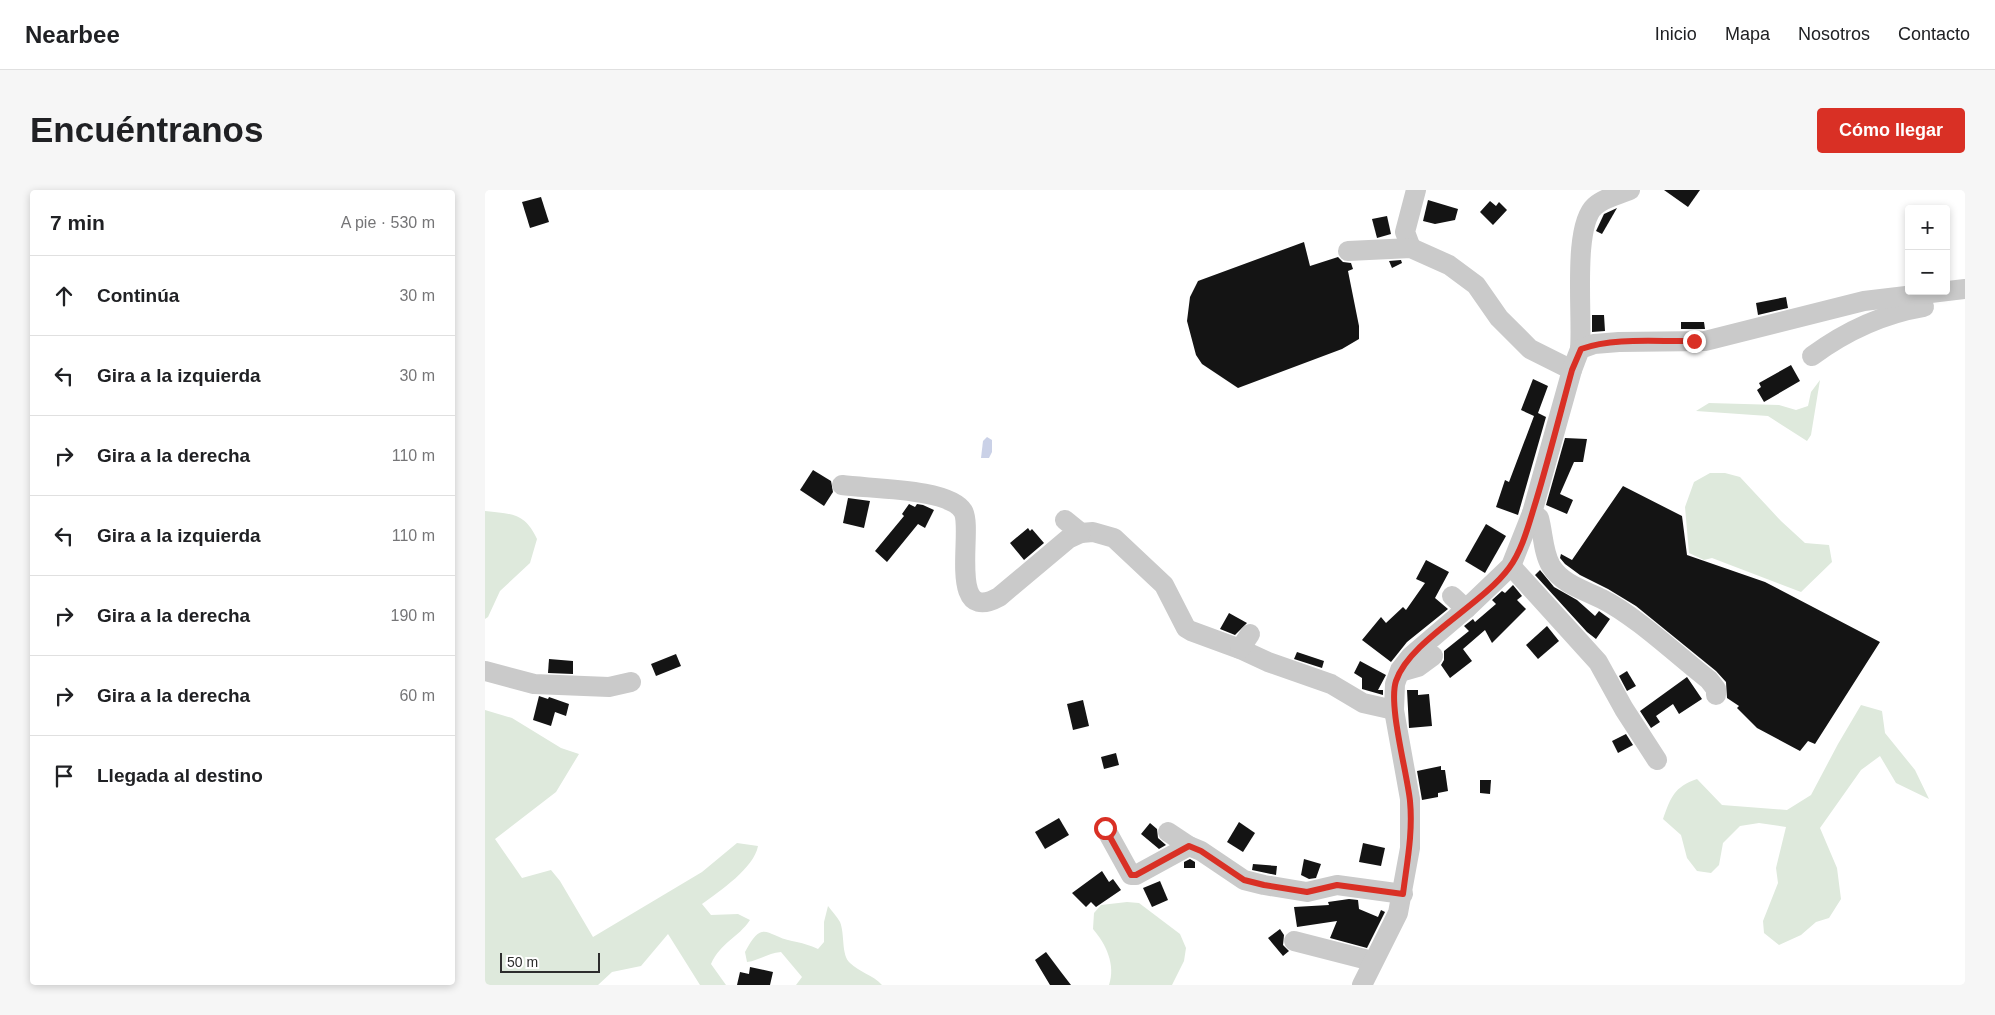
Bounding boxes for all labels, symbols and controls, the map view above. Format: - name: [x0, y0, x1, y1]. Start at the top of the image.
- text: Nearbee: [25, 21, 120, 48]
- text: Inicio: [1655, 24, 1697, 44]
- text: Mapa: [1725, 24, 1770, 44]
- text: Nosotros: [1798, 24, 1870, 44]
- text: Contacto: [1898, 24, 1970, 44]
- button: Cómo llegar: [1817, 108, 1965, 153]
- text: Encuéntranos: [30, 110, 263, 149]
- map controls: [1905, 205, 1950, 295]
- button: +: [1905, 205, 1950, 250]
- text: 7 min: [50, 211, 105, 234]
- text: A pie · 530 m: [341, 214, 435, 231]
- button: −: [1905, 250, 1950, 295]
- icon: ahead: [50, 282, 78, 310]
- text: Continúa: [97, 285, 179, 306]
- text: 30 m: [399, 287, 435, 304]
- route end: [1683, 330, 1706, 353]
- icon: left: [50, 362, 78, 390]
- text: Gira a la izquierda: [97, 365, 261, 386]
- text: 30 m: [399, 367, 435, 384]
- icon: right: [50, 442, 78, 470]
- text: Gira a la derecha: [97, 445, 250, 466]
- text: 110 m: [392, 447, 435, 464]
- icon: left: [50, 522, 78, 550]
- text: Gira a la izquierda: [97, 525, 261, 546]
- text: 110 m: [392, 527, 435, 544]
- icon: right: [50, 602, 78, 630]
- text: Gira a la derecha: [97, 605, 250, 626]
- text: 190 m: [391, 607, 435, 624]
- icon: right: [50, 682, 78, 710]
- text: Gira a la derecha: [97, 685, 250, 706]
- text: 60 m: [399, 687, 435, 704]
- icon: arrive: [50, 762, 78, 790]
- text: Llegada al destino: [97, 765, 263, 786]
- route start: [1094, 817, 1117, 840]
- scale bar: [500, 950, 600, 973]
- text: 50 m: [507, 954, 538, 970]

